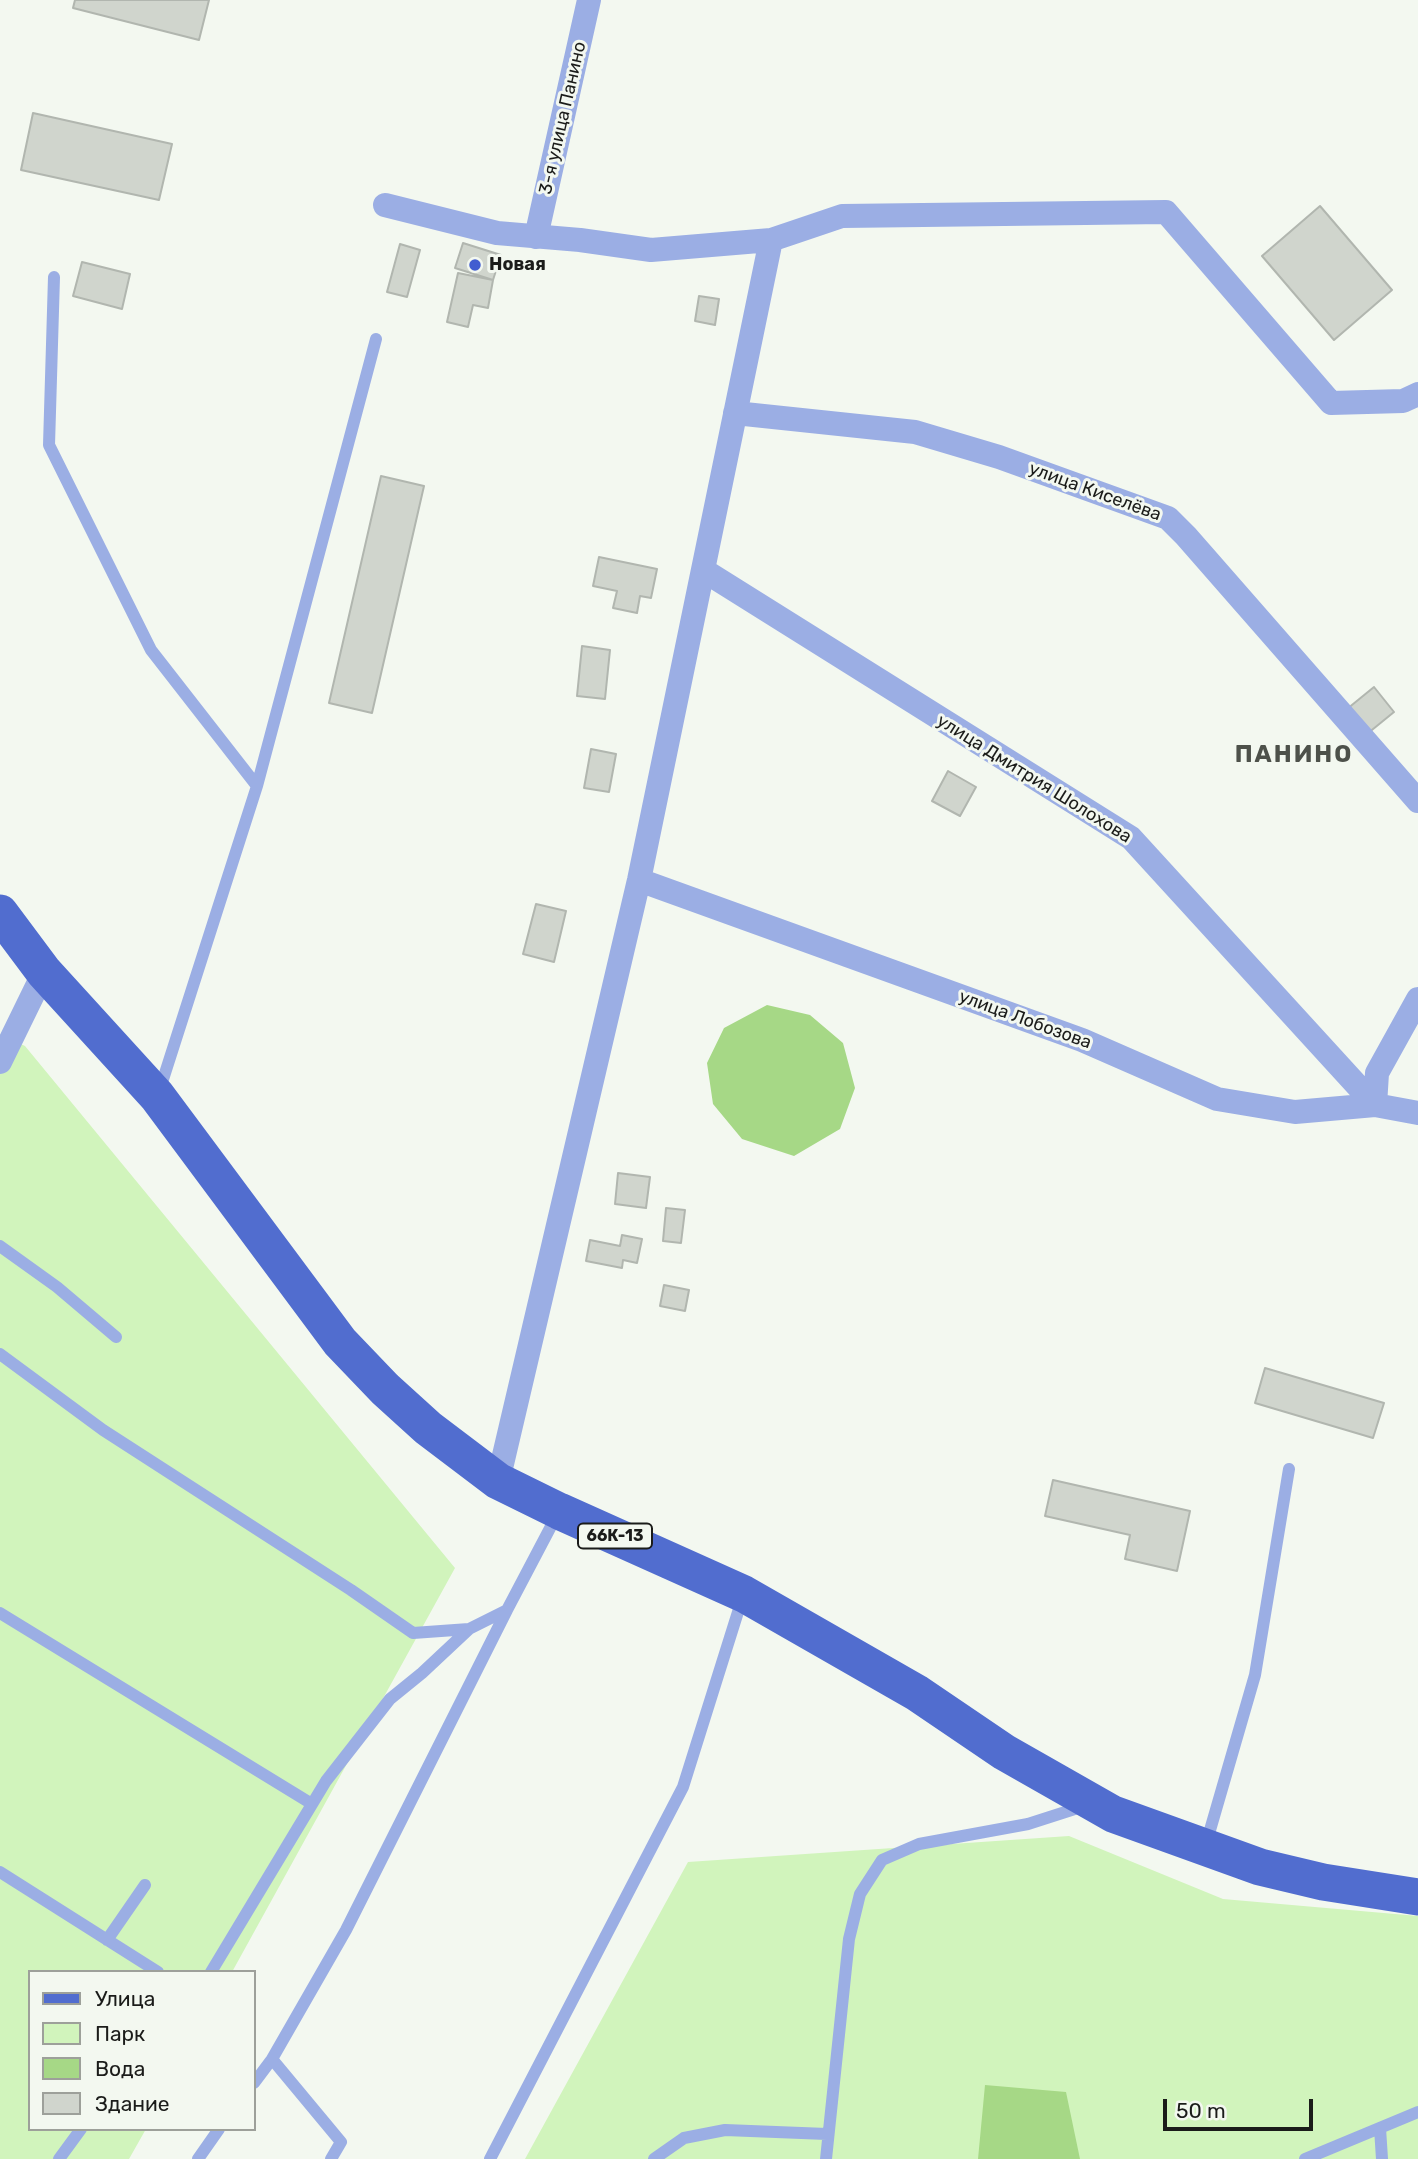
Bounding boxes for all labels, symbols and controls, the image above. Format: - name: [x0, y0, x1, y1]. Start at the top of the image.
- street label: 3-я улица Панино: [535, 40, 591, 196]
- place label: Новая: [489, 254, 546, 276]
- marker: Новая: [467, 257, 483, 273]
- street label: улица Киселёва: [1026, 458, 1164, 526]
- street label: улица Дмитрия Шолохова: [933, 710, 1135, 848]
- district label: ПАНИНО: [1235, 741, 1353, 769]
- street label: улица Лобозова: [956, 986, 1094, 1054]
- road number: 66К-13: [578, 1524, 652, 1548]
- legend: [28, 1970, 256, 2131]
- text: Улица: [95, 1986, 155, 2011]
- text: Парк: [95, 2021, 145, 2046]
- text: Вода: [95, 2056, 145, 2081]
- scale bar: [1166, 2086, 1316, 2130]
- text: Здание: [95, 2091, 170, 2116]
- text: 50 m: [1176, 2098, 1226, 2123]

